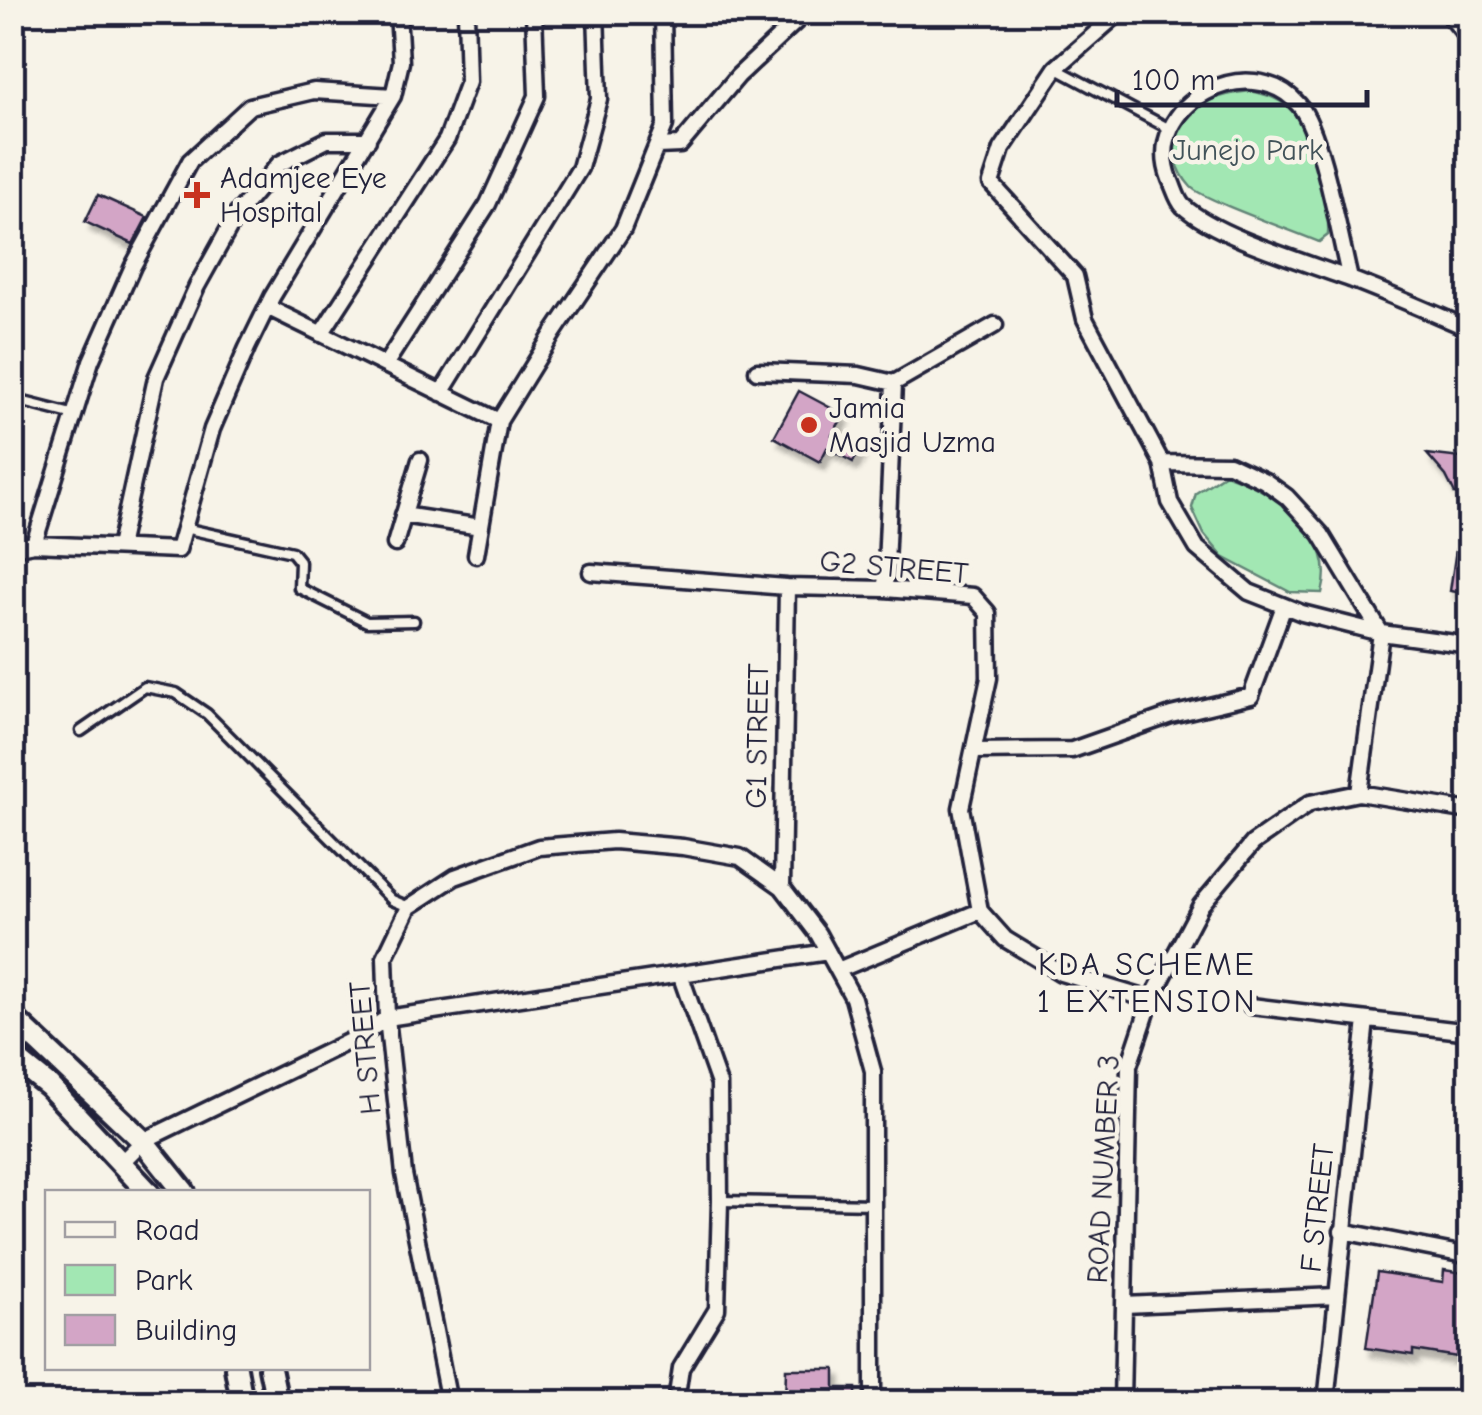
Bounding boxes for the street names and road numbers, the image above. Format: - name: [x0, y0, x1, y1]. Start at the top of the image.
- street label: G2 STREET: [818, 544, 970, 591]
- street label: G1 STREET: [739, 663, 776, 809]
- street label: H STREET: [342, 980, 389, 1116]
- street label: ROAD NUMBER 3: [1080, 1054, 1127, 1284]
- street label: F STREET: [1293, 1142, 1342, 1274]

